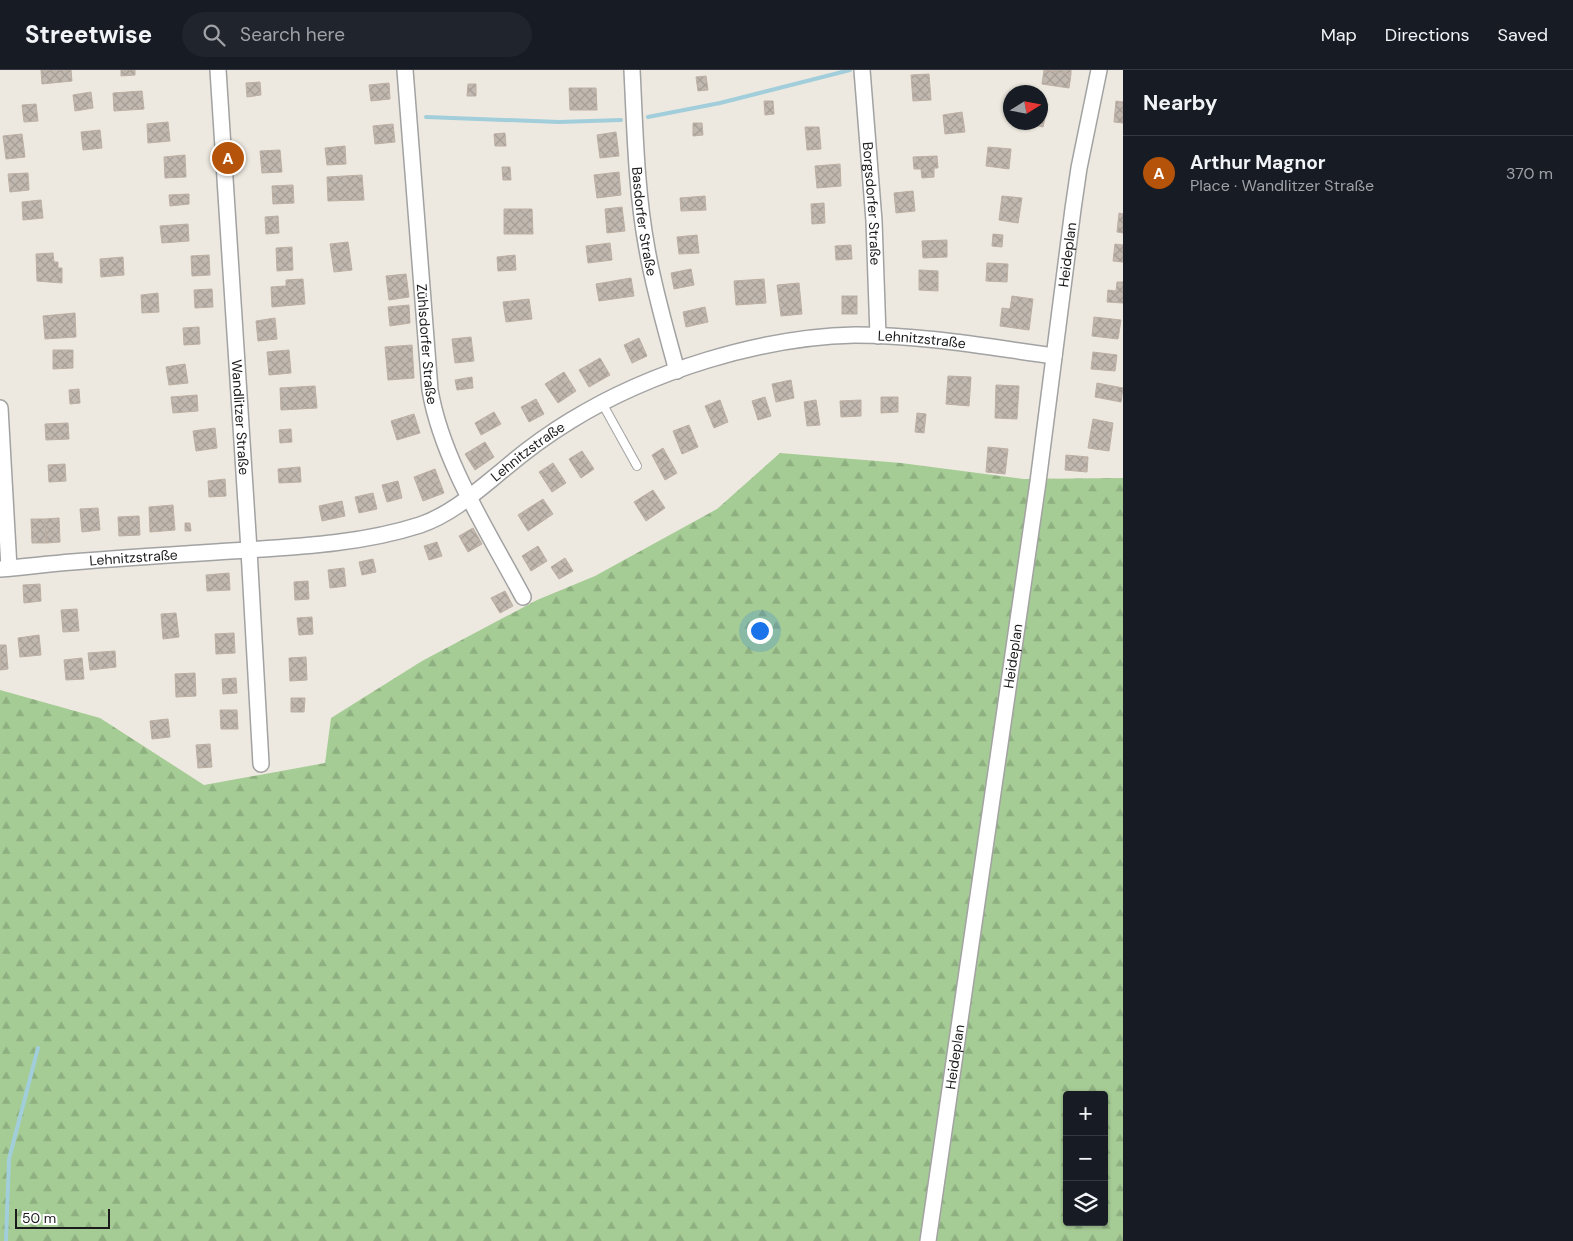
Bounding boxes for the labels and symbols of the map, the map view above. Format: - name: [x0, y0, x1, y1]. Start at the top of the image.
- north arrow: [1003, 85, 1048, 130]
- pin: A: [212, 139, 244, 177]
- street label: Borgsdorfer Straße: [859, 141, 885, 266]
- street label: Basdorfer Straße: [628, 166, 661, 278]
- street label: Heideplan: [1054, 221, 1080, 288]
- street label: Zühlsdorfer Straße: [413, 283, 442, 406]
- street label: Lehnitzstraße: [877, 326, 967, 352]
- street label: Wandlitzer Straße: [228, 359, 253, 476]
- street label: Lehnitzstraße: [487, 418, 568, 485]
- street label: Lehnitzstraße: [89, 545, 178, 570]
- your location: [747, 618, 773, 644]
- street label: Heideplan: [999, 623, 1026, 690]
- street label: Heideplan: [941, 1023, 968, 1090]
- scale bar: [15, 1206, 110, 1229]

